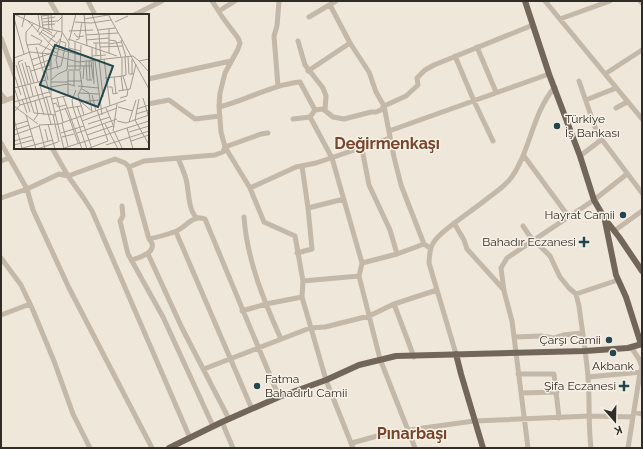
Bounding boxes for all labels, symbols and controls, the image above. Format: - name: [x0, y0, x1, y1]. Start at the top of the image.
- inset map: [14, 14, 149, 149]
- place label: Türkiye İş Bankası: [565, 112, 620, 140]
- marker: Türkiye İş Bankası: [552, 121, 562, 131]
- district label: Değirmenkaşı: [334, 134, 440, 153]
- place label: Hayrat Camii: [545, 208, 615, 222]
- marker: Hayrat Camii: [618, 210, 628, 220]
- place label: Bahadır Eczanesi: [482, 235, 576, 249]
- marker: Bahadır Eczanesi: [579, 237, 589, 247]
- place label: Çarşı Camii: [540, 333, 601, 347]
- marker: Çarşı Camii: [604, 335, 614, 345]
- marker: Akbank: [608, 348, 618, 358]
- place label: Akbank: [592, 359, 635, 373]
- place label: Fatma Bahadırlı Camii: [265, 372, 347, 400]
- place label: Şifa Eczanesi: [544, 379, 616, 393]
- marker: Fatma Bahadırlı Camii: [252, 381, 262, 391]
- marker: Şifa Eczanesi: [619, 381, 629, 391]
- north arrow: [595, 401, 635, 441]
- text: K: [612, 423, 624, 438]
- district label: Pınarbaşı: [377, 424, 447, 443]

